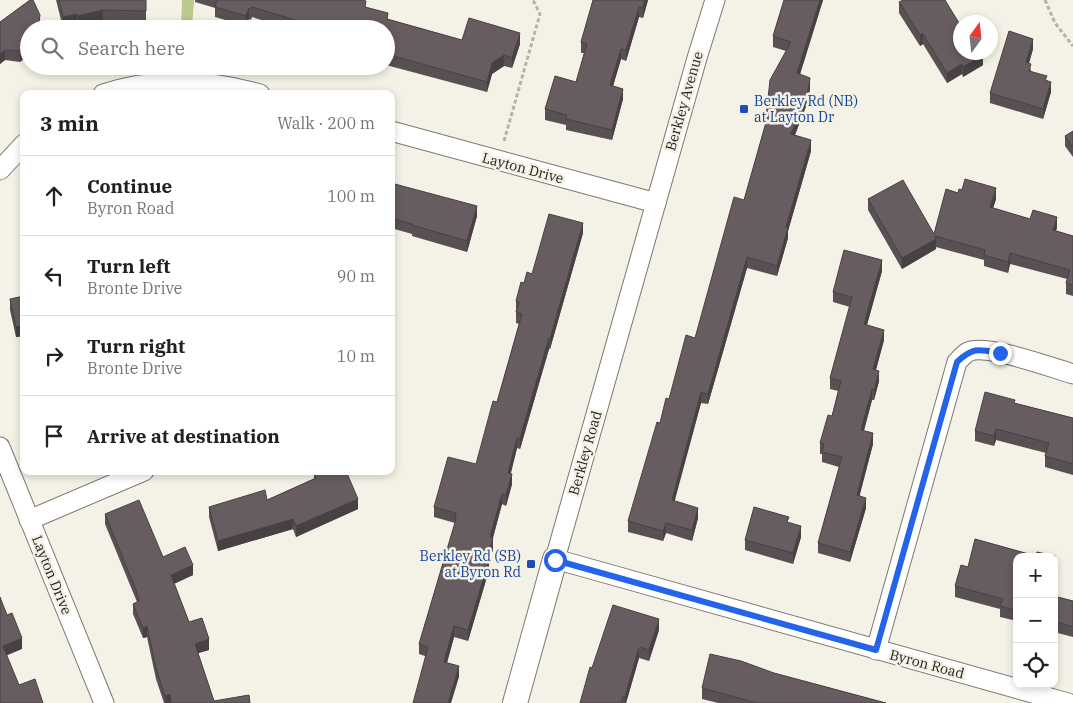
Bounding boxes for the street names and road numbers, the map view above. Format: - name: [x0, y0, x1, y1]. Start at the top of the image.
- street label: Berkley Avenue: [661, 49, 707, 153]
- street label: Layton Drive: [480, 148, 566, 188]
- street label: Berkley Road: [564, 408, 606, 497]
- street label: Layton Drive: [28, 533, 76, 617]
- street label: Byron Road: [888, 645, 967, 683]

